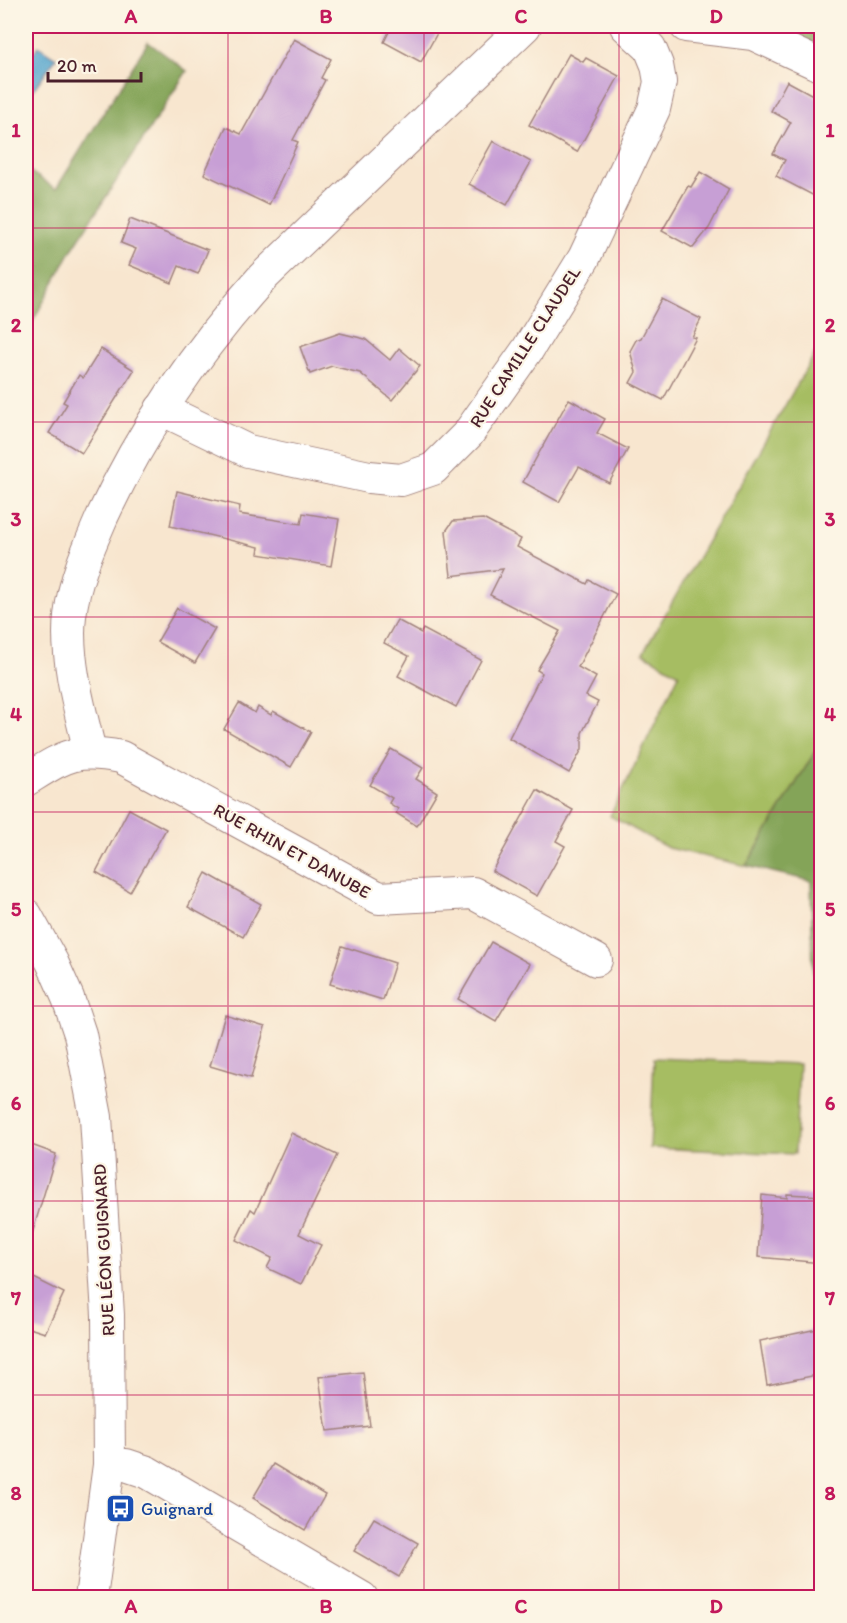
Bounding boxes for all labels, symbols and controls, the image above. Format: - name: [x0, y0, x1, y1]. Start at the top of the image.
- text: A: [124, 4, 138, 28]
- text: B: [320, 4, 333, 28]
- text: C: [515, 4, 528, 28]
- text: D: [709, 4, 723, 28]
- scale bar: [48, 45, 141, 83]
- text: 20 m: [57, 55, 97, 77]
- text: 1: [11, 118, 21, 142]
- text: 1: [825, 118, 835, 142]
- street label: RUE CAMILLE CLAUDEL: [465, 262, 585, 432]
- text: 2: [11, 313, 22, 337]
- text: 2: [825, 313, 836, 337]
- text: 3: [11, 507, 22, 531]
- text: 3: [825, 507, 836, 531]
- text: 4: [10, 702, 22, 726]
- text: 4: [824, 702, 836, 726]
- street label: RUE RHIN ET DANUBE: [210, 799, 375, 903]
- text: 5: [11, 897, 22, 921]
- text: 5: [825, 897, 836, 921]
- text: 6: [11, 1091, 22, 1115]
- text: 6: [825, 1091, 836, 1115]
- street label: RUE LÉON GUIGNARD: [88, 1163, 120, 1337]
- text: 7: [10, 1286, 21, 1310]
- text: 7: [824, 1286, 835, 1310]
- text: 8: [11, 1481, 22, 1505]
- text: 8: [825, 1481, 836, 1505]
- bus stop icon: Guignard: [104, 1493, 136, 1525]
- place label: Guignard: [141, 1498, 213, 1520]
- text: A: [124, 1594, 138, 1618]
- text: B: [320, 1594, 333, 1618]
- text: C: [515, 1594, 528, 1618]
- text: D: [709, 1594, 723, 1618]

